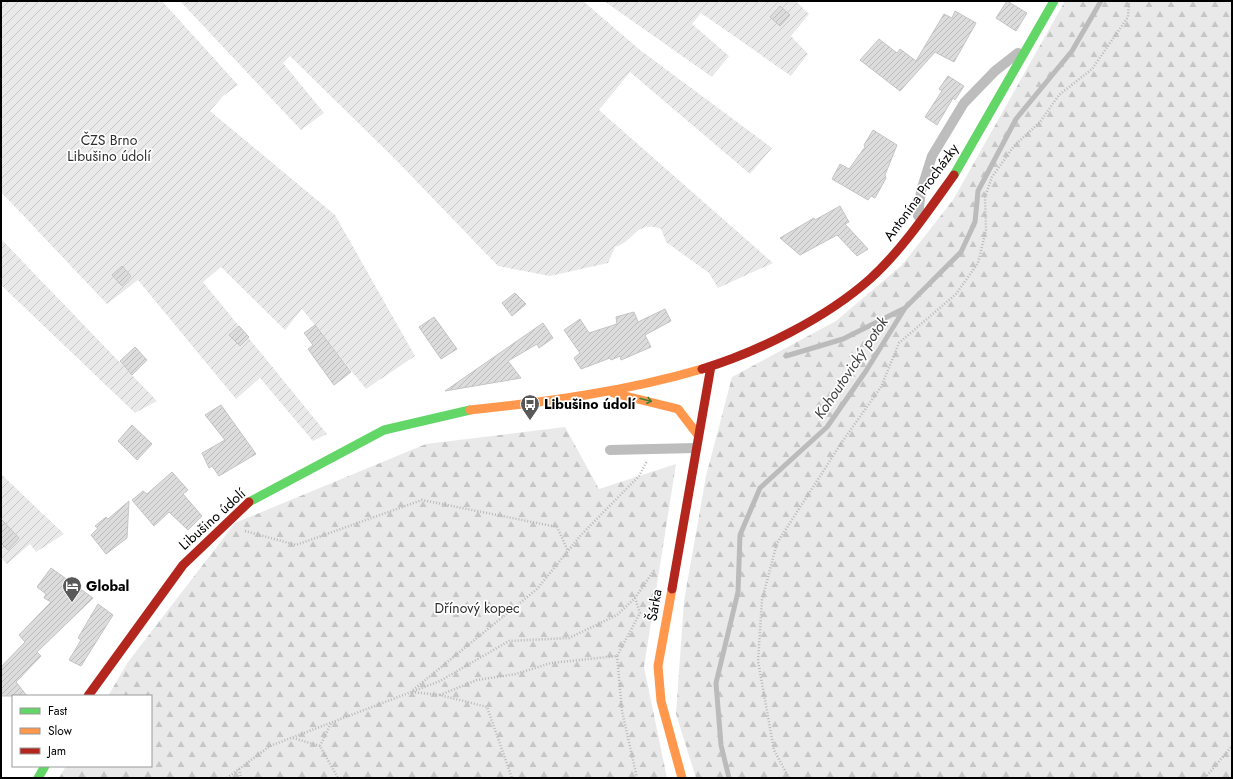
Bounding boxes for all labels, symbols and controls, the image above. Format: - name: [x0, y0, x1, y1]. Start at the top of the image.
- park label: ČZS Brno Libušino údolí: [67, 130, 152, 166]
- street label: Antonína Procházky: [879, 138, 964, 245]
- water label: Kohoutovický potok: [809, 312, 894, 423]
- bus stop icon: Libušino údolí: [519, 393, 541, 421]
- place label: Libušino údolí: [544, 394, 636, 414]
- one-way arrow: [639, 397, 652, 404]
- street label: Libušino údolí: [174, 483, 251, 554]
- hotel icon: Global: [61, 575, 83, 603]
- place label: Global: [86, 576, 129, 596]
- street label: Šárka: [641, 587, 667, 623]
- park label: Dřínový kopec: [434, 598, 520, 618]
- legend: [12, 695, 152, 767]
- text: Fast: [48, 702, 67, 720]
- text: Slow: [48, 722, 73, 740]
- text: Jam: [46, 742, 66, 760]

